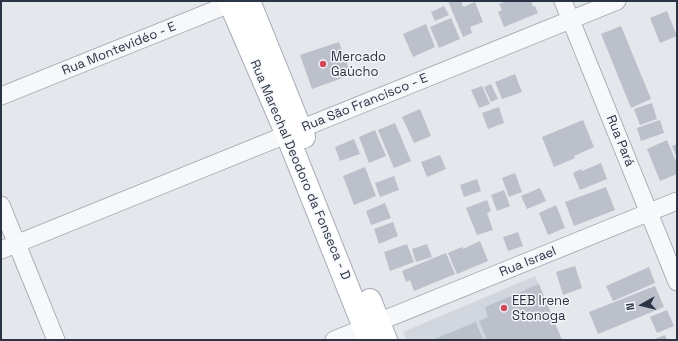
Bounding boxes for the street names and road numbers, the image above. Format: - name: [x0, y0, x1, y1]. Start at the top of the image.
- street label: Rua Montevidéo - E: [60, 19, 178, 79]
- street label: Rua Marechal Deodoro da Fonseca - D: [246, 58, 354, 282]
- street label: Rua São Francisco - E: [300, 71, 430, 135]
- street label: Rua Pará: [603, 113, 637, 169]
- street label: Rua Israel: [497, 244, 559, 280]

